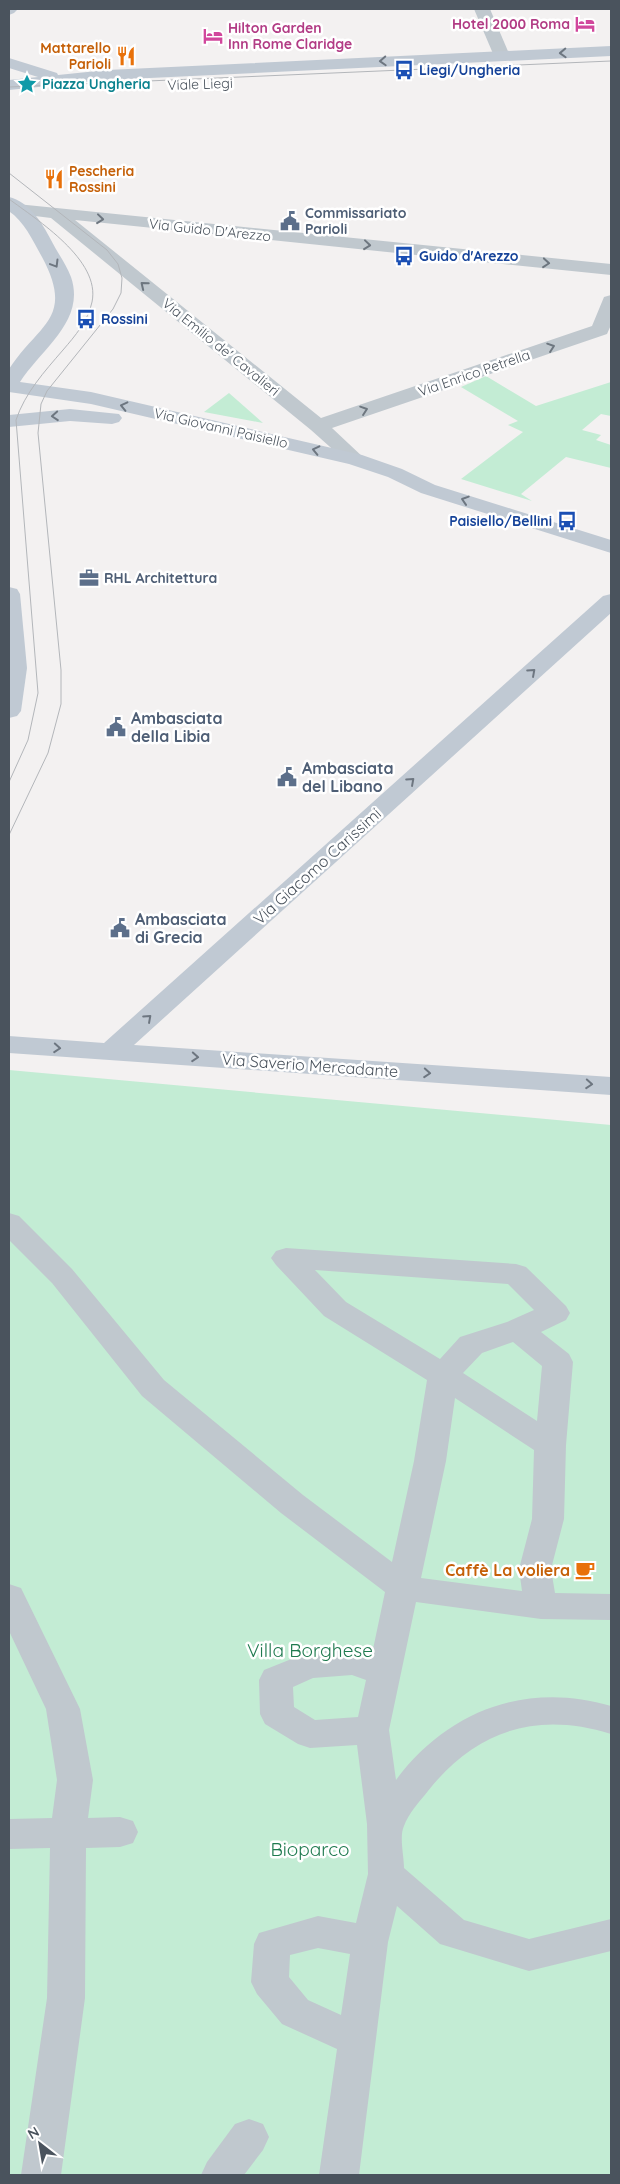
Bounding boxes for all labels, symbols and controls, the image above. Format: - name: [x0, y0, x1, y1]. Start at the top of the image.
- hotel icon: Hotel 2000 Roma: [574, 13, 596, 35]
- place label: Hotel 2000 Roma: [452, 15, 570, 33]
- place label: Hilton Garden Inn Rome Claridge: [228, 19, 352, 53]
- hotel icon: Hilton Garden Inn Rome Claridge: [202, 25, 224, 47]
- place label: Mattarello Parioli: [40, 39, 111, 73]
- restaurant icon: Mattarello Parioli: [115, 45, 137, 67]
- one-way arrow: [558, 48, 566, 59]
- one-way arrow: [379, 56, 387, 67]
- bus stop icon: Liegi/Ungheria: [393, 59, 415, 81]
- place label: Liegi/Ungheria: [419, 61, 520, 79]
- place icon: Piazza Ungheria: [16, 73, 38, 95]
- street label: Viale Liegi: [167, 74, 233, 94]
- place label: Piazza Ungheria: [42, 75, 151, 93]
- place label: Pescheria Rossini: [69, 162, 134, 196]
- restaurant icon: Pescheria Rossini: [43, 168, 65, 190]
- place label: Commissariato Parioli: [305, 204, 407, 238]
- public building icon: Commissariato Parioli: [279, 210, 301, 232]
- one-way arrow: [97, 213, 105, 224]
- street label: Via Guido D'Arezzo: [148, 215, 272, 245]
- one-way arrow: [363, 239, 371, 250]
- bus stop icon: Guido d'Arezzo: [393, 245, 415, 267]
- place label: Guido d'Arezzo: [419, 247, 519, 265]
- one-way arrow: [542, 257, 550, 268]
- one-way arrow: [49, 258, 59, 267]
- one-way arrow: [141, 281, 150, 290]
- street label: Via Emilio de' Cavalieri: [159, 294, 283, 400]
- bus stop icon: Rossini: [75, 308, 97, 330]
- place label: Rossini: [101, 310, 148, 328]
- one-way arrow: [546, 342, 555, 352]
- street label: Via Enrico Petrella: [416, 345, 532, 401]
- one-way arrow: [119, 401, 128, 412]
- street label: Via Giovanni Paisiello: [152, 404, 290, 452]
- one-way arrow: [359, 406, 368, 416]
- one-way arrow: [51, 410, 59, 421]
- one-way arrow: [312, 445, 321, 456]
- one-way arrow: [461, 496, 469, 506]
- bus stop icon: Paisiello/Bellini: [556, 510, 578, 532]
- place label: Paisiello/Bellini: [449, 512, 552, 530]
- office icon: RHL Architettura: [78, 567, 100, 589]
- place label: RHL Architettura: [104, 569, 217, 587]
- one-way arrow: [527, 669, 536, 678]
- place label: Ambasciata della Libia: [131, 708, 223, 746]
- public building icon: Ambasciata della Libia: [105, 716, 127, 738]
- place label: Ambasciata del Libano: [302, 758, 394, 796]
- public building icon: Ambasciata del Libano: [276, 766, 298, 788]
- one-way arrow: [406, 778, 415, 787]
- street label: Via Giacomo Carissimi: [249, 803, 385, 929]
- place label: Ambasciata di Grecia: [135, 909, 227, 947]
- public building icon: Ambasciata di Grecia: [109, 917, 131, 939]
- one-way arrow: [142, 1015, 151, 1024]
- one-way arrow: [54, 1042, 62, 1053]
- street label: Via Saverio Mercadante: [221, 1049, 399, 1081]
- one-way arrow: [191, 1051, 199, 1062]
- one-way arrow: [423, 1067, 431, 1078]
- one-way arrow: [585, 1078, 593, 1089]
- cafe icon: Caffè La voliera: [574, 1559, 596, 1581]
- place label: Caffè La voliera: [445, 1560, 570, 1580]
- park label: Villa Borghese: [247, 1638, 373, 1662]
- park label: Bioparco: [270, 1837, 350, 1861]
- north arrow: [15, 2119, 65, 2169]
- text: N: [24, 2122, 42, 2143]

